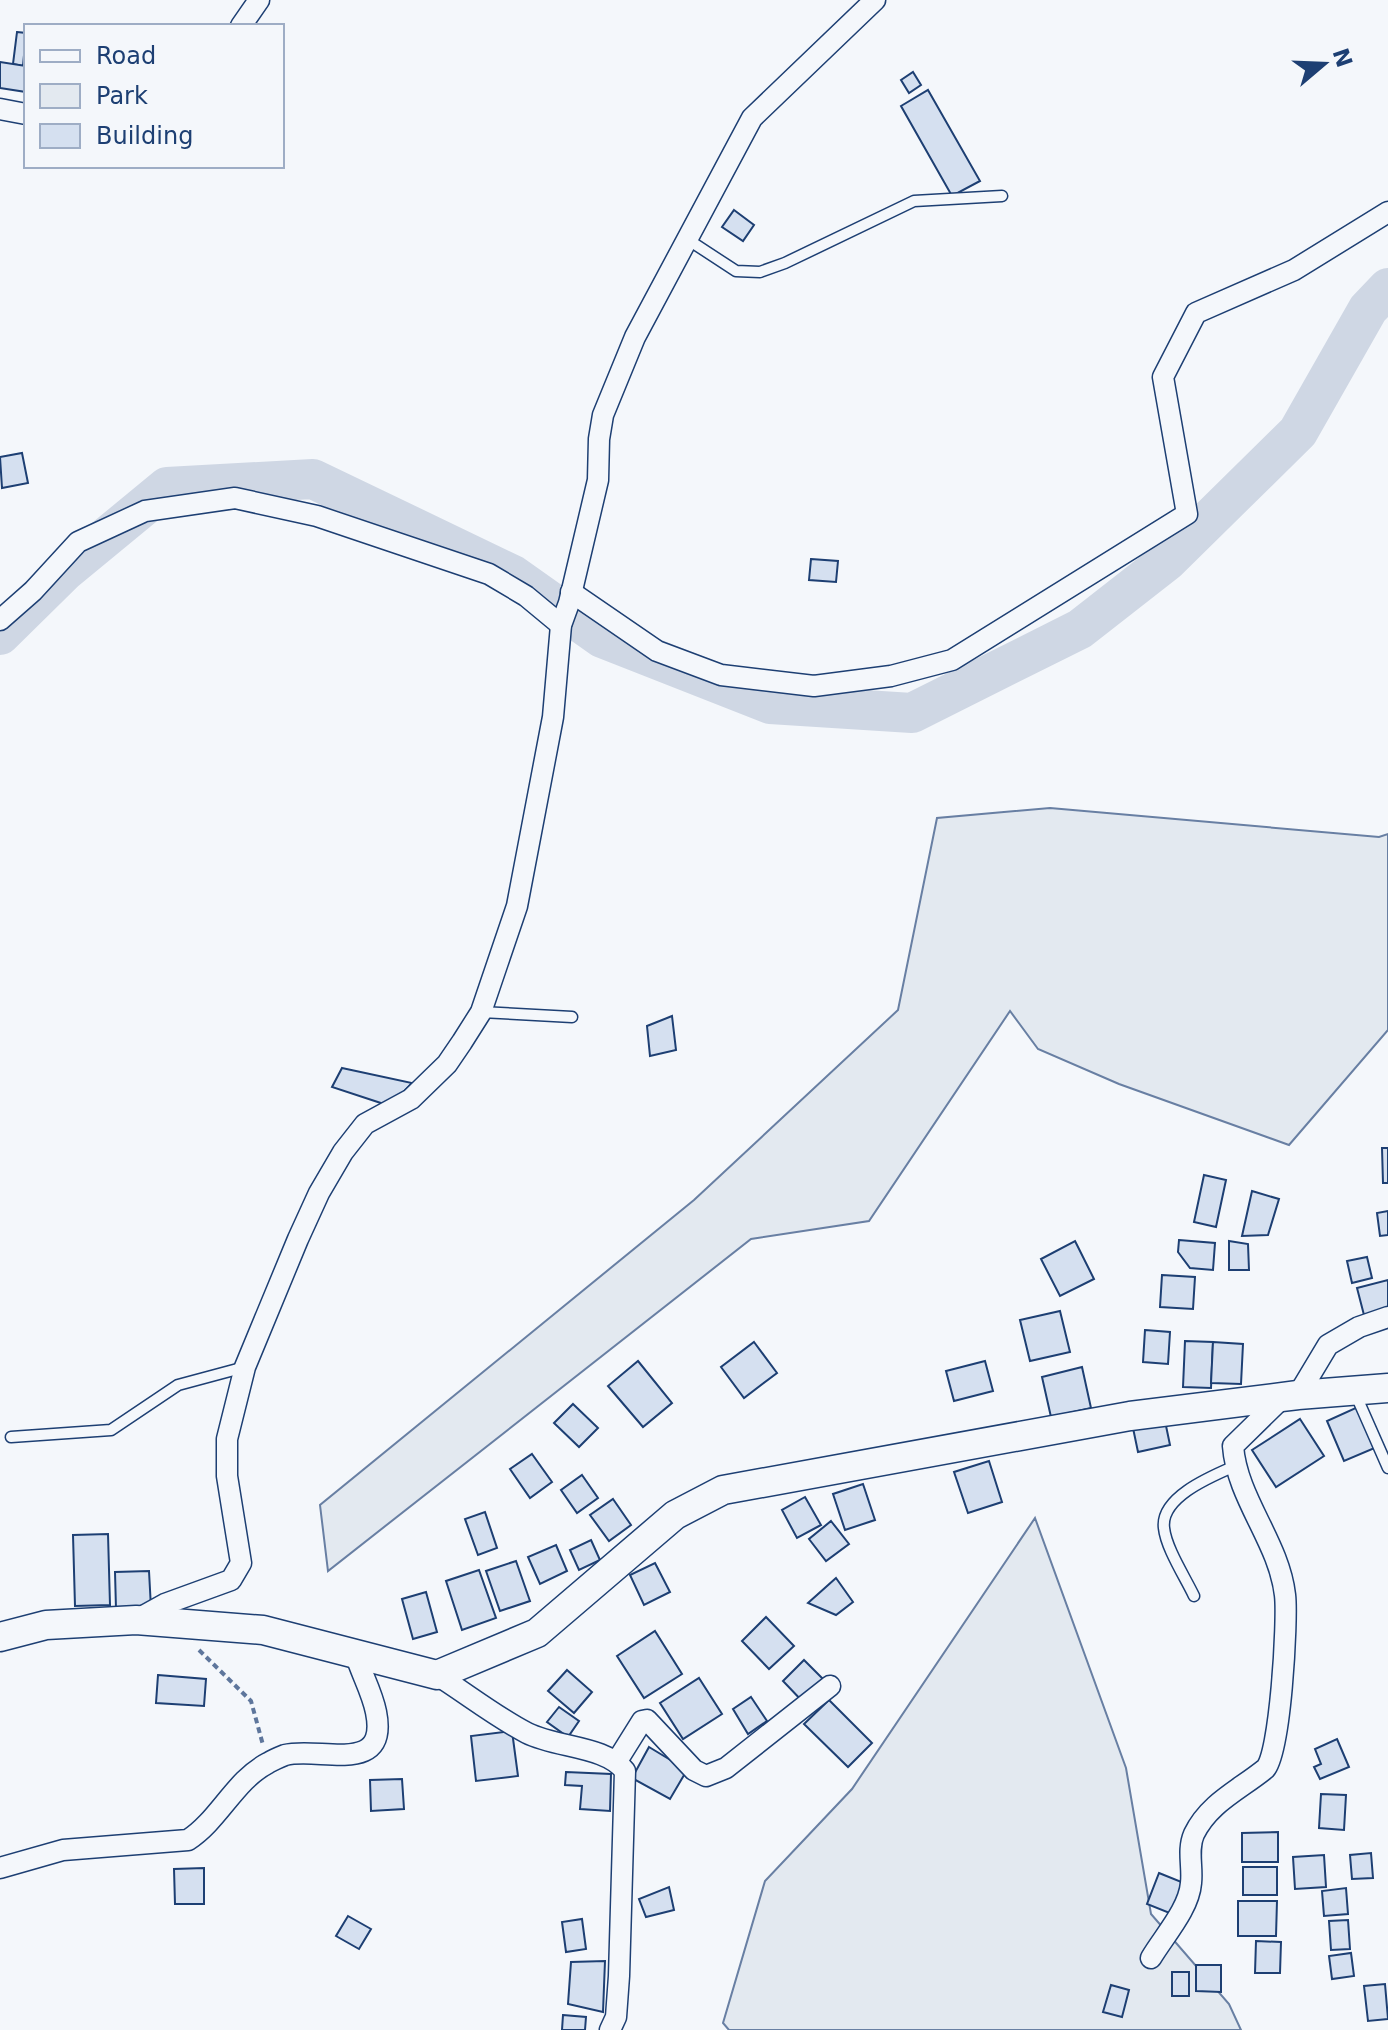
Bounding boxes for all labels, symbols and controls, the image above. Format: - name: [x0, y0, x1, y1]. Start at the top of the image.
- legend: [24, 24, 284, 168]
- north arrow: [1284, 24, 1364, 104]
- text: Road: [96, 42, 156, 70]
- text: N: [1328, 45, 1357, 70]
- text: Park: [96, 82, 148, 110]
- text: Building: [96, 122, 193, 150]

